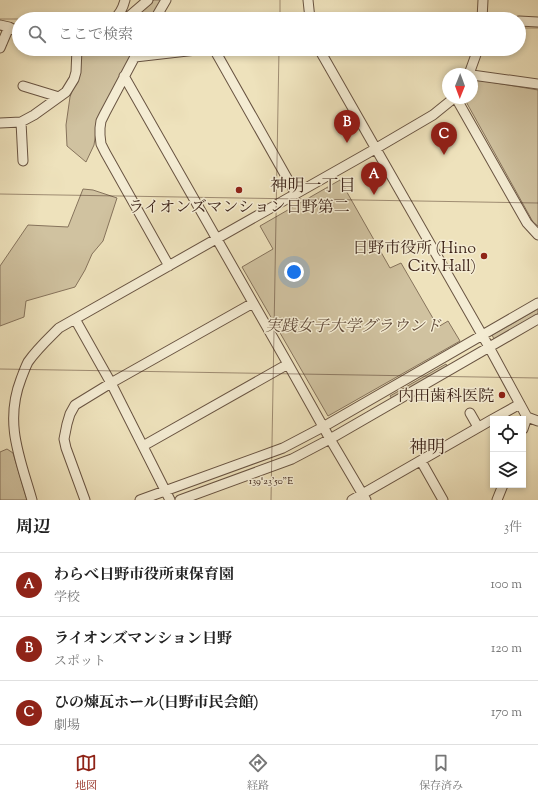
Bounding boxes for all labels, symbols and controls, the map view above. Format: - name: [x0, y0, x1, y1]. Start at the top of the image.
- search box: [12, 12, 526, 56]
- icon: search: [26, 23, 48, 45]
- text: ここで検索: [58, 25, 133, 46]
- north arrow: [442, 68, 478, 104]
- pin: B: [334, 110, 360, 143]
- pin: C: [431, 122, 457, 155]
- pin: A: [361, 162, 387, 195]
- district label: 神明一丁目: [271, 175, 356, 199]
- marker: ライオンズマンション日野第二: [234, 185, 244, 195]
- place label: ライオンズマンション日野第二: [128, 197, 350, 220]
- place label: 日野市役所 (Hino City Hall): [352, 238, 476, 279]
- marker: 日野市役所 (Hino City Hall): [479, 251, 489, 261]
- your location: [284, 262, 304, 282]
- park label: 実践女子大学グラウンド: [265, 316, 442, 339]
- place label: 内田歯科医院: [398, 386, 494, 409]
- marker: 内田歯科医院: [497, 390, 507, 400]
- map controls: [490, 416, 526, 488]
- button: locate: [490, 416, 526, 452]
- district label: 神明: [409, 436, 445, 462]
- button: layers: [490, 452, 526, 488]
- text: 139°23'50"E: [249, 474, 293, 489]
- text: 周辺: [16, 516, 50, 540]
- text: 3件: [504, 519, 522, 537]
- text: わらべ日野市役所東保育園: [54, 565, 234, 586]
- text: A: [24, 576, 34, 594]
- text: 100 m: [490, 576, 522, 594]
- text: 学校: [54, 589, 80, 607]
- text: ライオンズマンション日野: [54, 629, 232, 650]
- text: B: [25, 640, 33, 658]
- text: 120 m: [491, 640, 522, 658]
- text: スポット: [54, 653, 106, 671]
- text: ひの煉瓦ホール(日野市民会館): [54, 693, 258, 714]
- text: C: [24, 704, 34, 722]
- text: 170 m: [491, 704, 522, 722]
- text: 劇場: [54, 717, 80, 735]
- tab: 地図: [75, 752, 97, 794]
- tab: 経路: [247, 752, 269, 794]
- tab: 保存済み: [419, 752, 463, 794]

